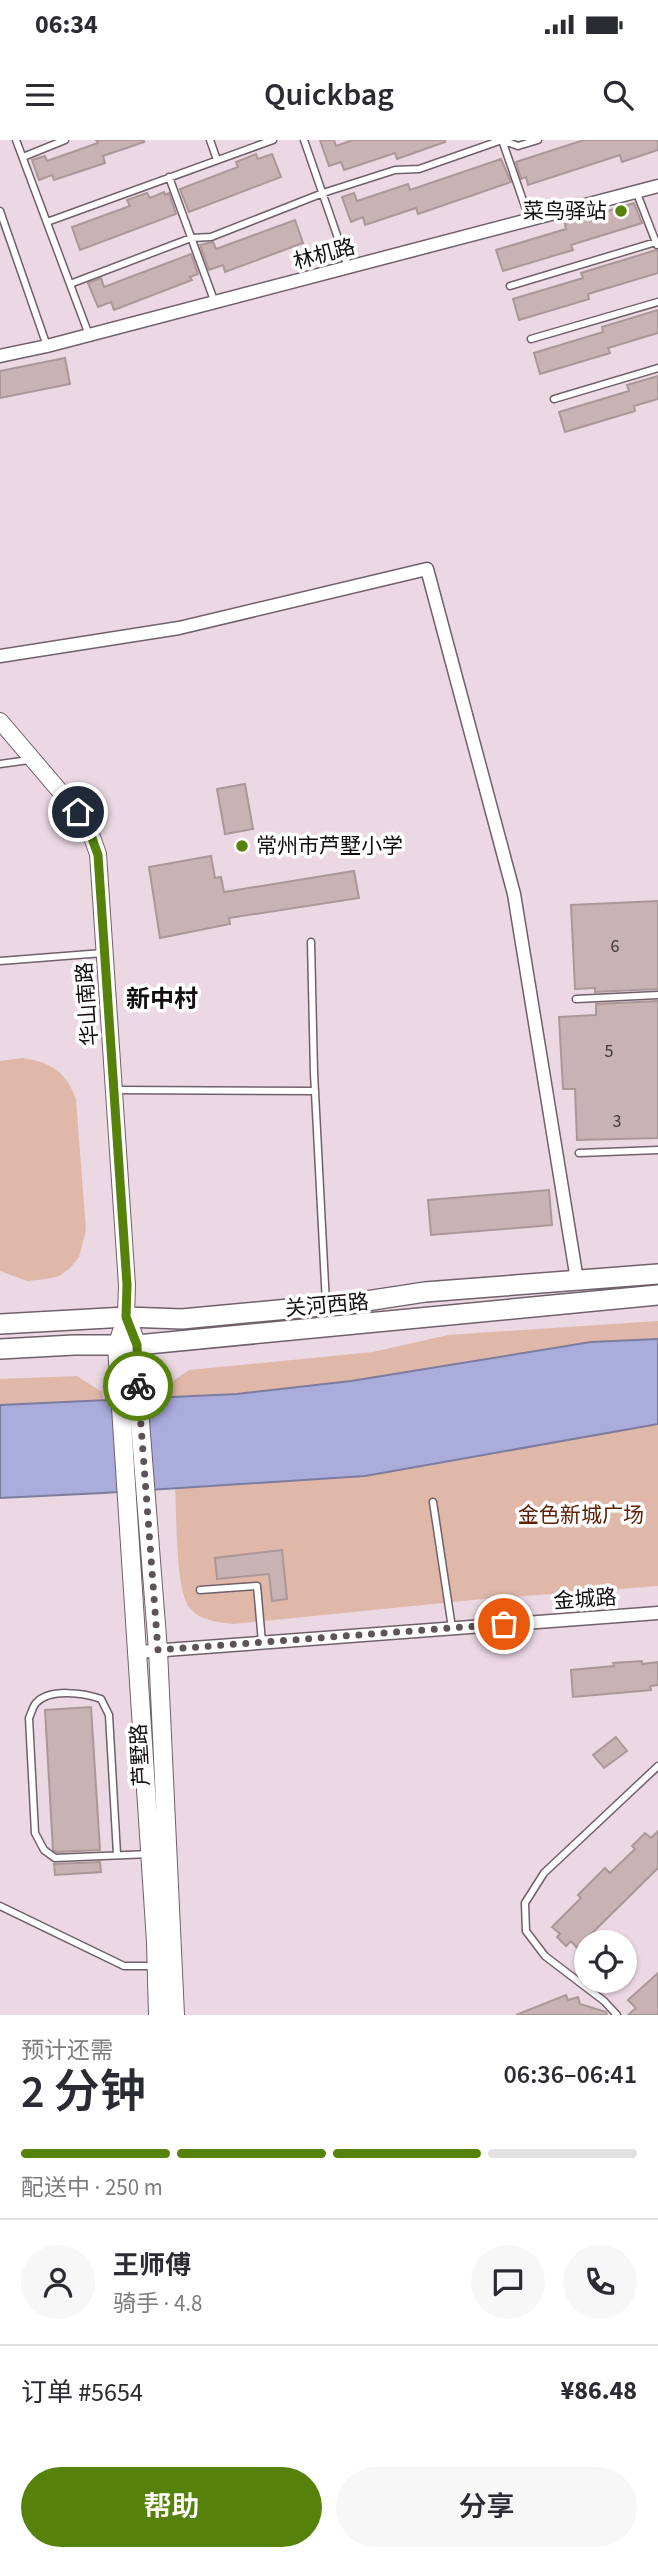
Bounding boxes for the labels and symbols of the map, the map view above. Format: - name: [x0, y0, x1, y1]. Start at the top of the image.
- place label: 菜鸟驿站: [523, 196, 607, 226]
- marker: 菜鸟驿站: [613, 203, 629, 219]
- street label: 林机路: [290, 231, 358, 277]
- pin: [48, 782, 108, 842]
- place label: 常州市芦墅小学: [256, 831, 403, 861]
- marker: 常州市芦墅小学: [234, 838, 250, 854]
- house number: 6: [611, 934, 620, 959]
- street label: 华山南路: [69, 961, 105, 1047]
- district label: 新中村: [126, 982, 198, 1017]
- house number: 5: [605, 1039, 614, 1064]
- house number: 3: [613, 1109, 622, 1134]
- street label: 关河西路: [284, 1286, 370, 1324]
- courier: [103, 1351, 173, 1421]
- park label: 金色新城广场: [518, 1500, 644, 1530]
- street label: 金城路: [553, 1582, 617, 1616]
- pin: [474, 1594, 534, 1654]
- street label: 芦墅路: [123, 1723, 157, 1787]

